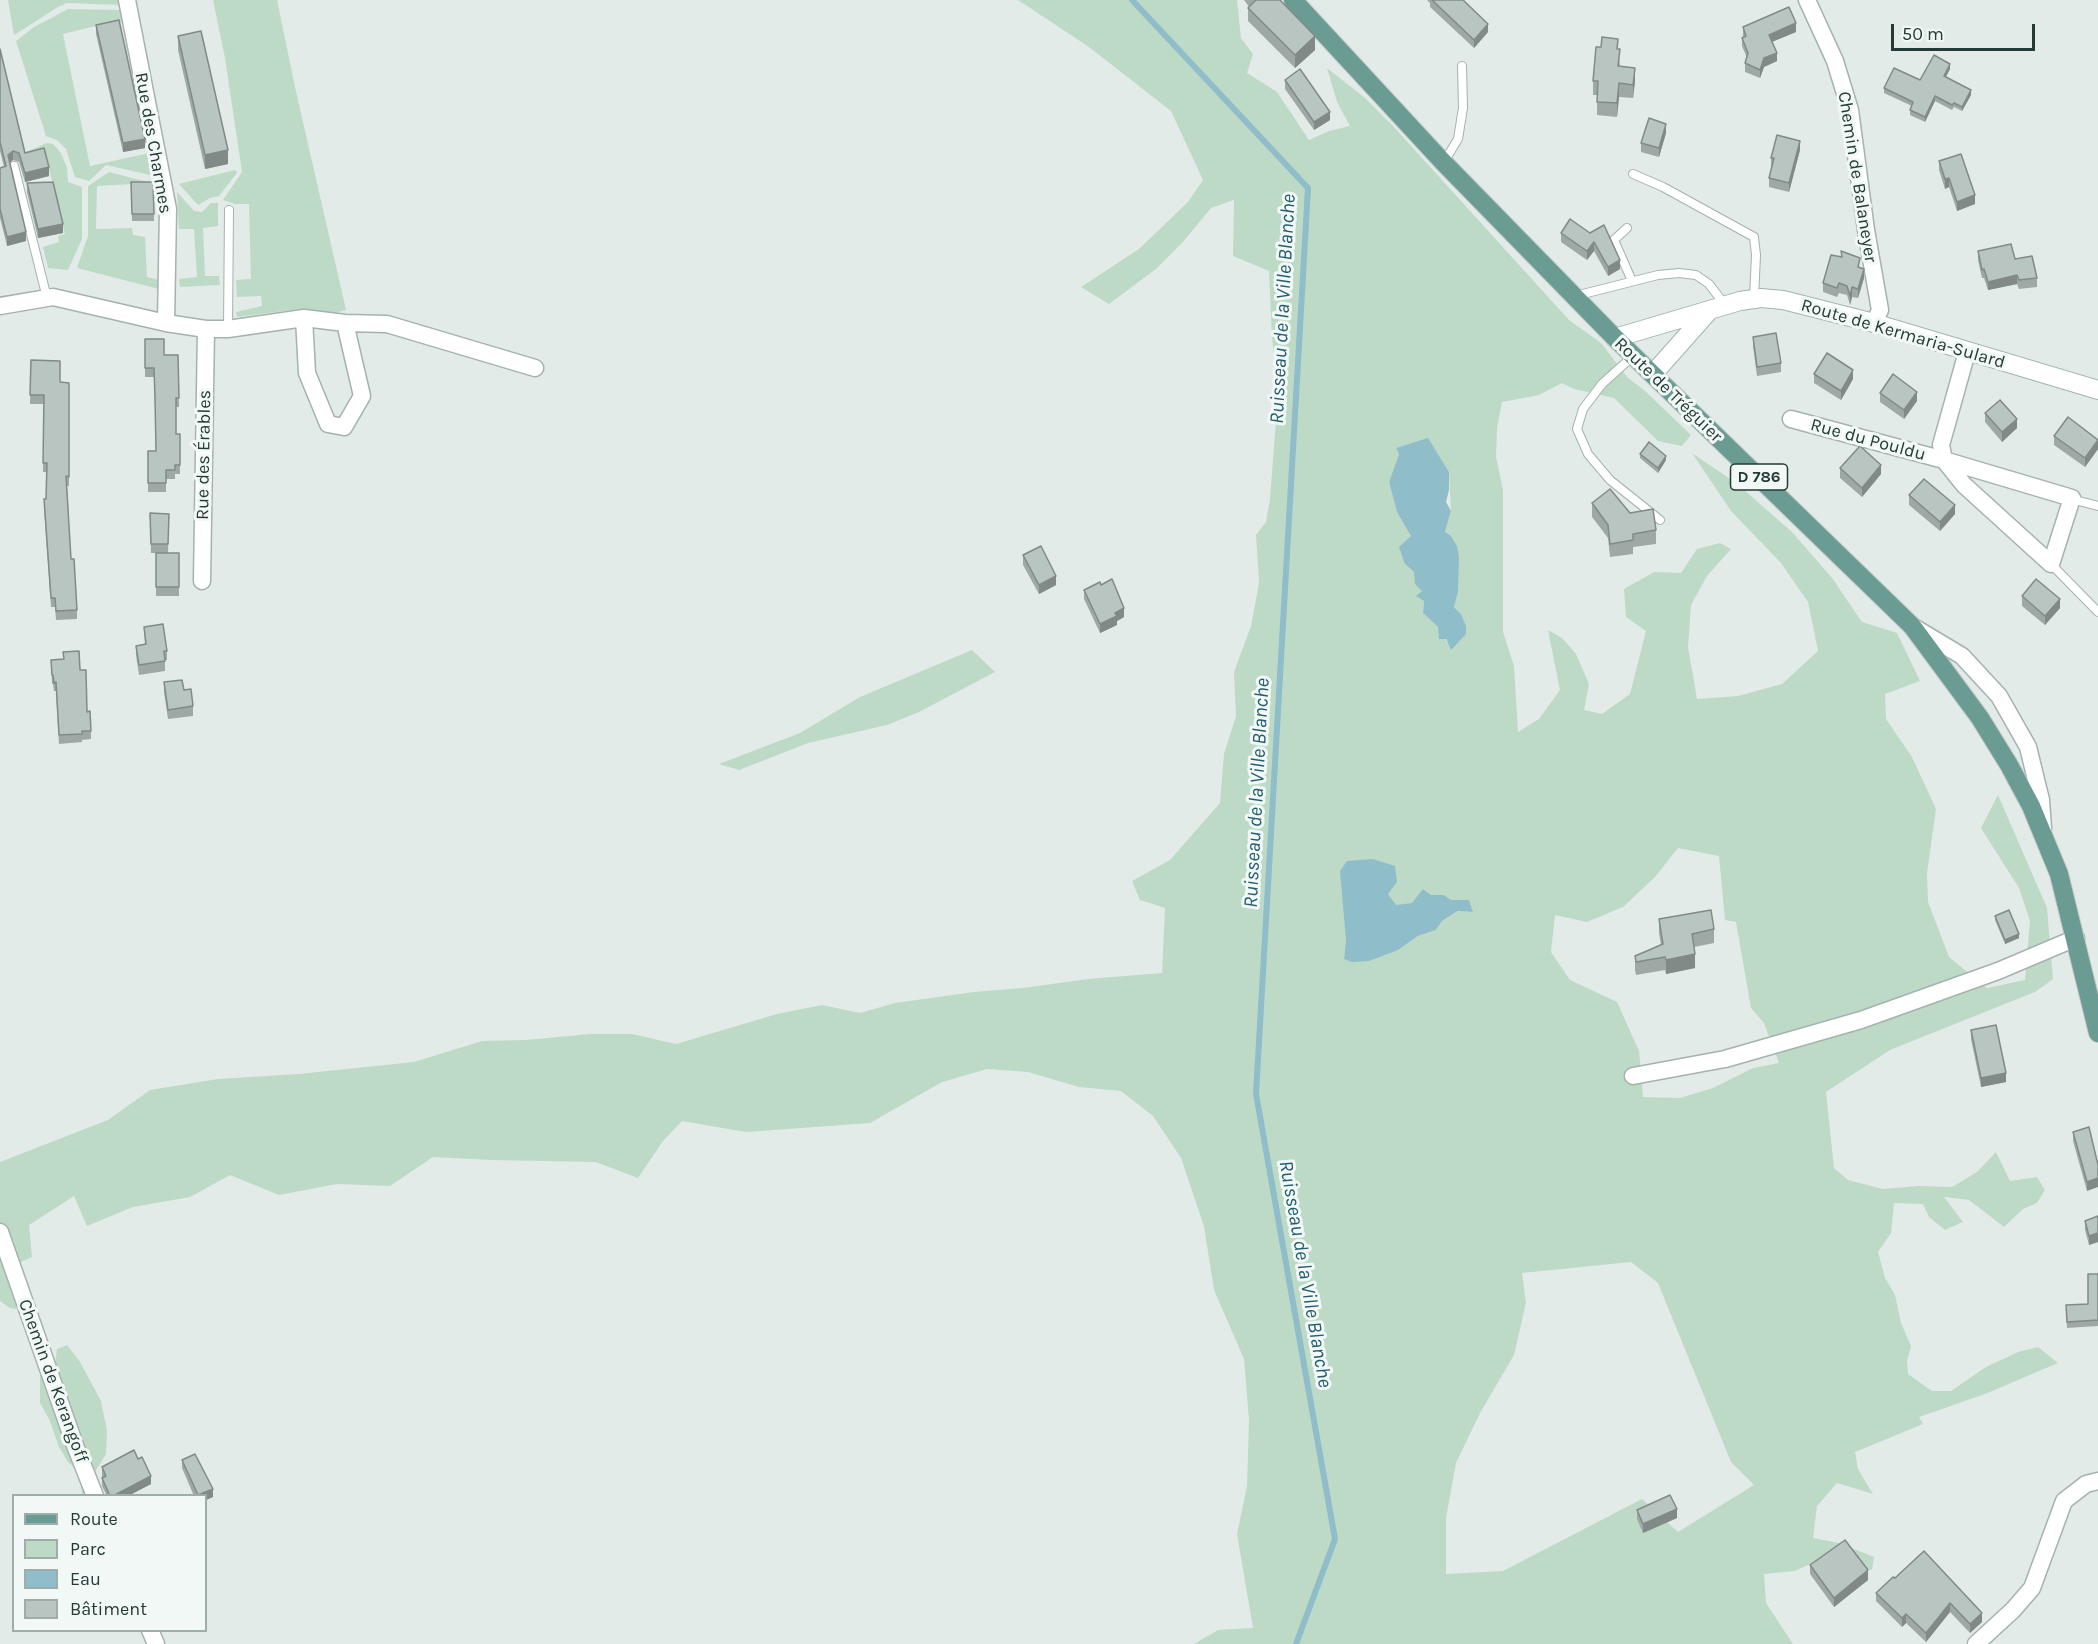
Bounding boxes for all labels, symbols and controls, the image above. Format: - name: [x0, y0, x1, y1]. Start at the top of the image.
- scale bar: [1894, 12, 2038, 50]
- text: 50 m: [1902, 23, 1944, 45]
- street label: Rue des Charmes: [130, 71, 176, 215]
- street label: Chemin de Balaneyer: [1833, 90, 1881, 264]
- water label: Ruisseau de la Ville Blanche: [1265, 193, 1301, 425]
- street label: Route de Kermaria-Sulard: [1798, 294, 2008, 374]
- street label: Route de Tréguier: [1609, 333, 1727, 447]
- street label: Rue des Érables: [192, 390, 216, 520]
- street label: Rue du Pouldu: [1808, 414, 1928, 466]
- road number: D 786: [1730, 464, 1788, 490]
- water label: Ruisseau de la Ville Blanche: [1239, 677, 1275, 909]
- water label: Ruisseau de la Ville Blanche: [1273, 1159, 1337, 1389]
- street label: Chemin de Kerangoff: [13, 1296, 93, 1466]
- legend: [12, 1494, 207, 1632]
- text: Route: [70, 1508, 118, 1530]
- text: Parc: [70, 1538, 106, 1560]
- text: Eau: [70, 1568, 101, 1590]
- text: Bâtiment: [70, 1598, 147, 1620]

